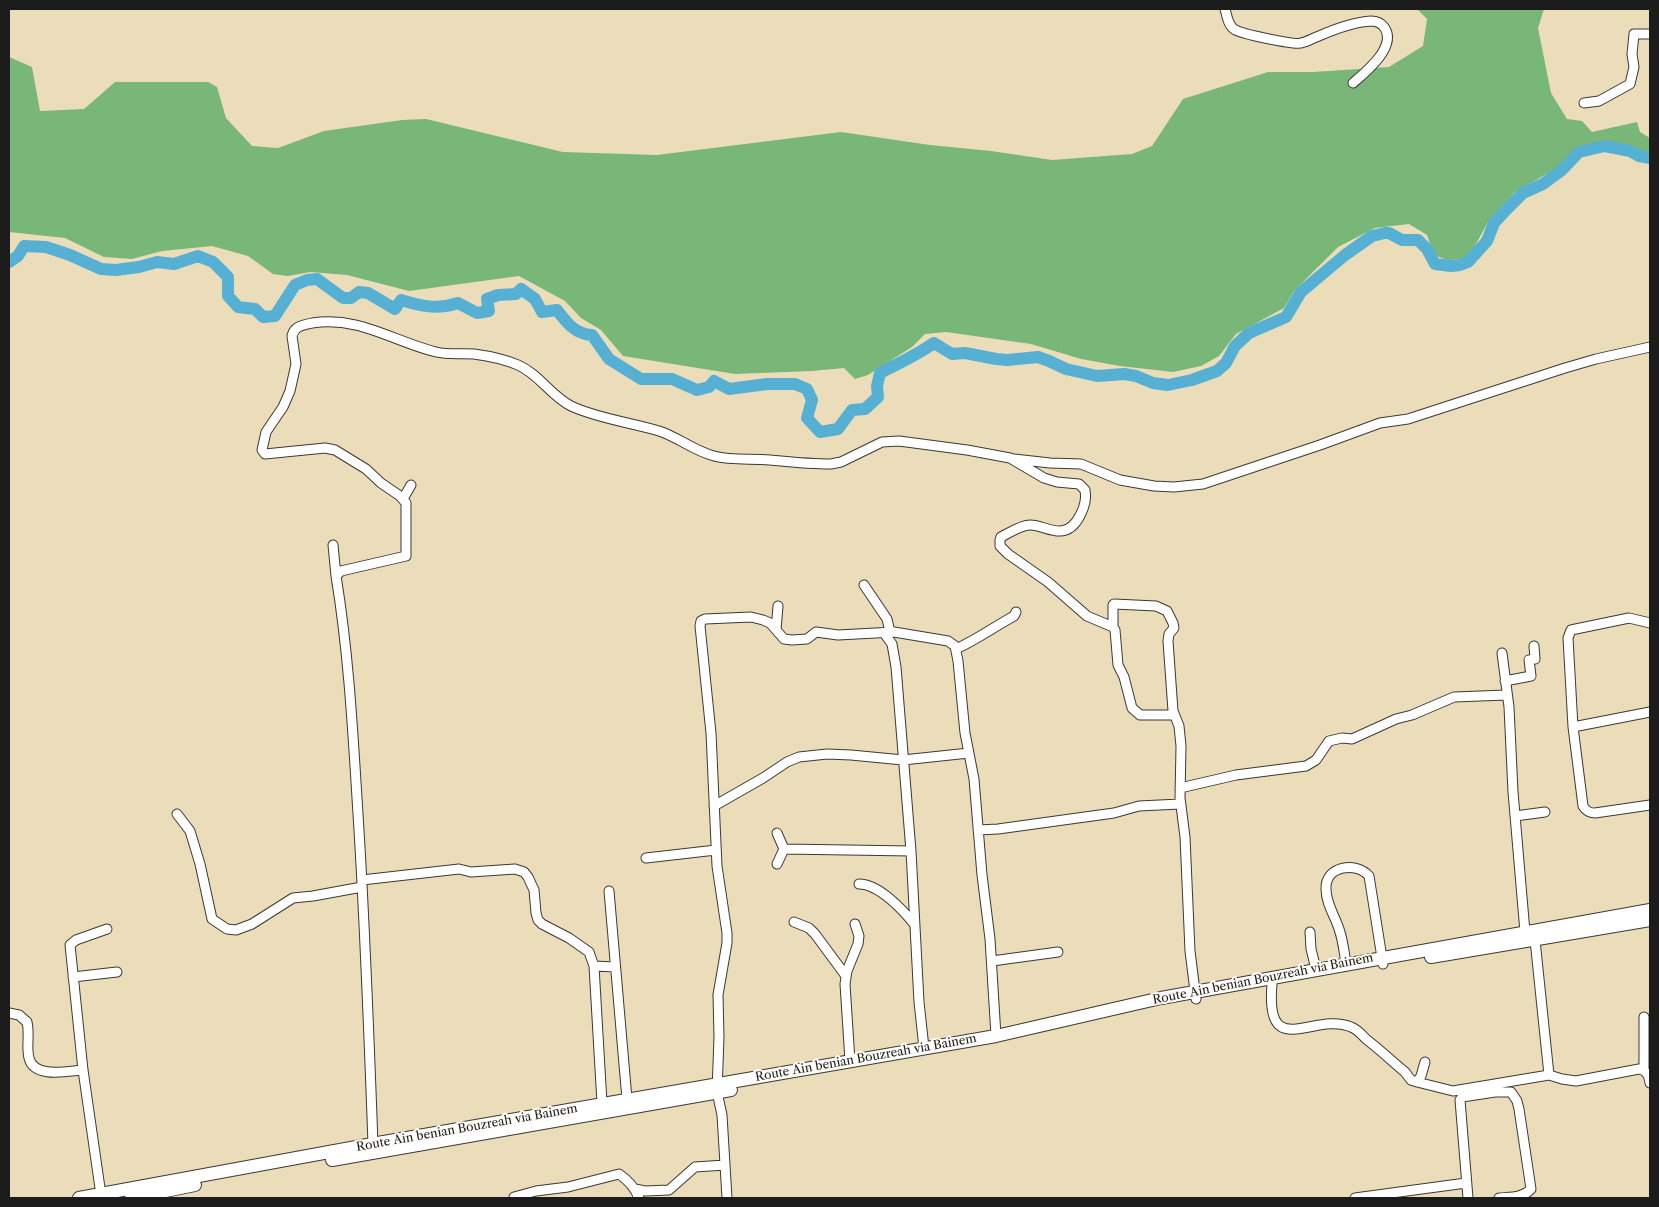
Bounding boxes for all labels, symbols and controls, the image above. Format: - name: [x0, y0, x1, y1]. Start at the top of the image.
- street label: Route Ain benian Bouzreah via Bainem: [1151, 951, 1375, 1007]
- street label: Route Ain benian Bouzreah via Bainem: [754, 1031, 978, 1085]
- street label: Route Ain benian Bouzreah via Bainem: [355, 1101, 579, 1155]

